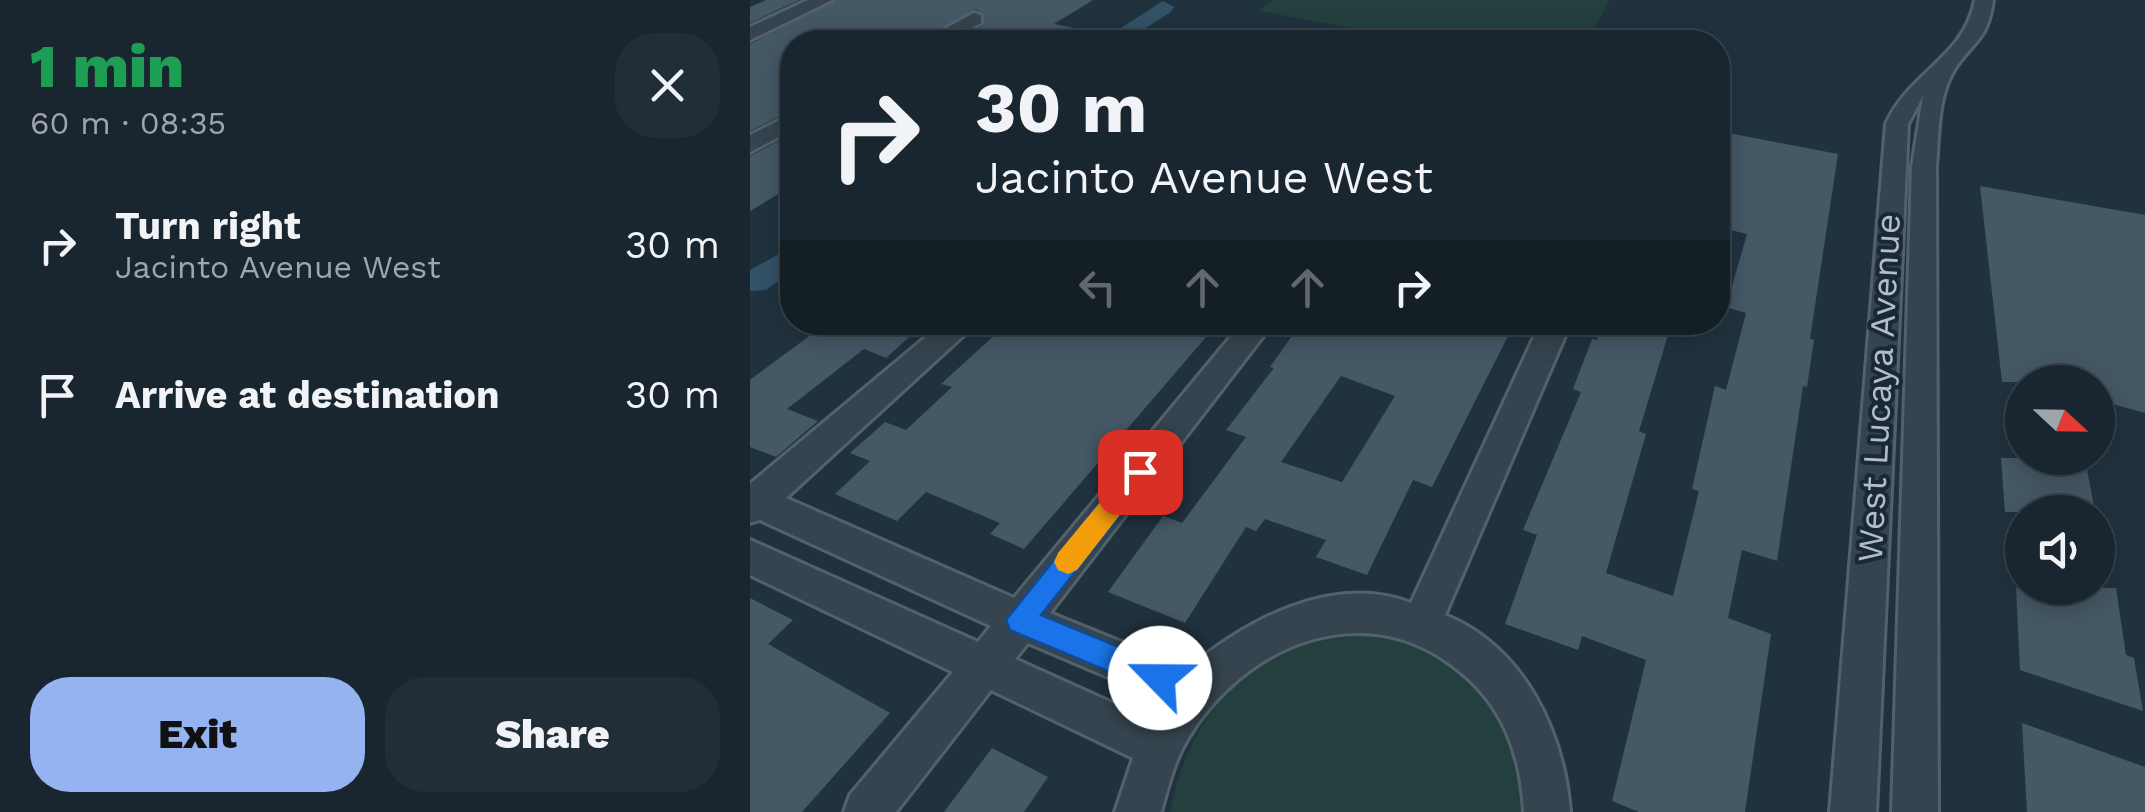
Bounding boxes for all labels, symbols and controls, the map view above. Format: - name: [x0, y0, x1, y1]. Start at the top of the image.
- text: 1 min: [30, 31, 184, 102]
- button: close: [615, 33, 720, 138]
- text: 30 m: [975, 67, 1147, 149]
- icon: right: [810, 70, 940, 200]
- text: 60 m · 08:35: [30, 104, 226, 142]
- text: Jacinto Avenue West: [975, 151, 1433, 204]
- text: Turn right: [115, 204, 301, 248]
- street label: West Lucaya Avenue: [1849, 213, 1909, 563]
- icon: right: [30, 218, 85, 273]
- text: 30 m: [625, 223, 720, 267]
- text: Jacinto Avenue West: [115, 248, 441, 286]
- icon: left: [1070, 260, 1125, 315]
- icon: ahead: [1175, 260, 1230, 315]
- icon: ahead: [1280, 260, 1335, 315]
- icon: right: [1385, 260, 1440, 315]
- north arrow: [2005, 365, 2115, 475]
- map controls: [2005, 365, 2115, 605]
- icon: arrive: [30, 368, 85, 423]
- text: Arrive at destination: [115, 373, 500, 417]
- text: 30 m: [625, 373, 720, 417]
- pin: [1098, 430, 1183, 515]
- icon: arrive: [1113, 445, 1168, 500]
- button: sound: [2005, 495, 2115, 605]
- position arrow: [1108, 626, 1212, 730]
- button: Exit: [30, 677, 365, 792]
- button: Share: [385, 677, 720, 792]

